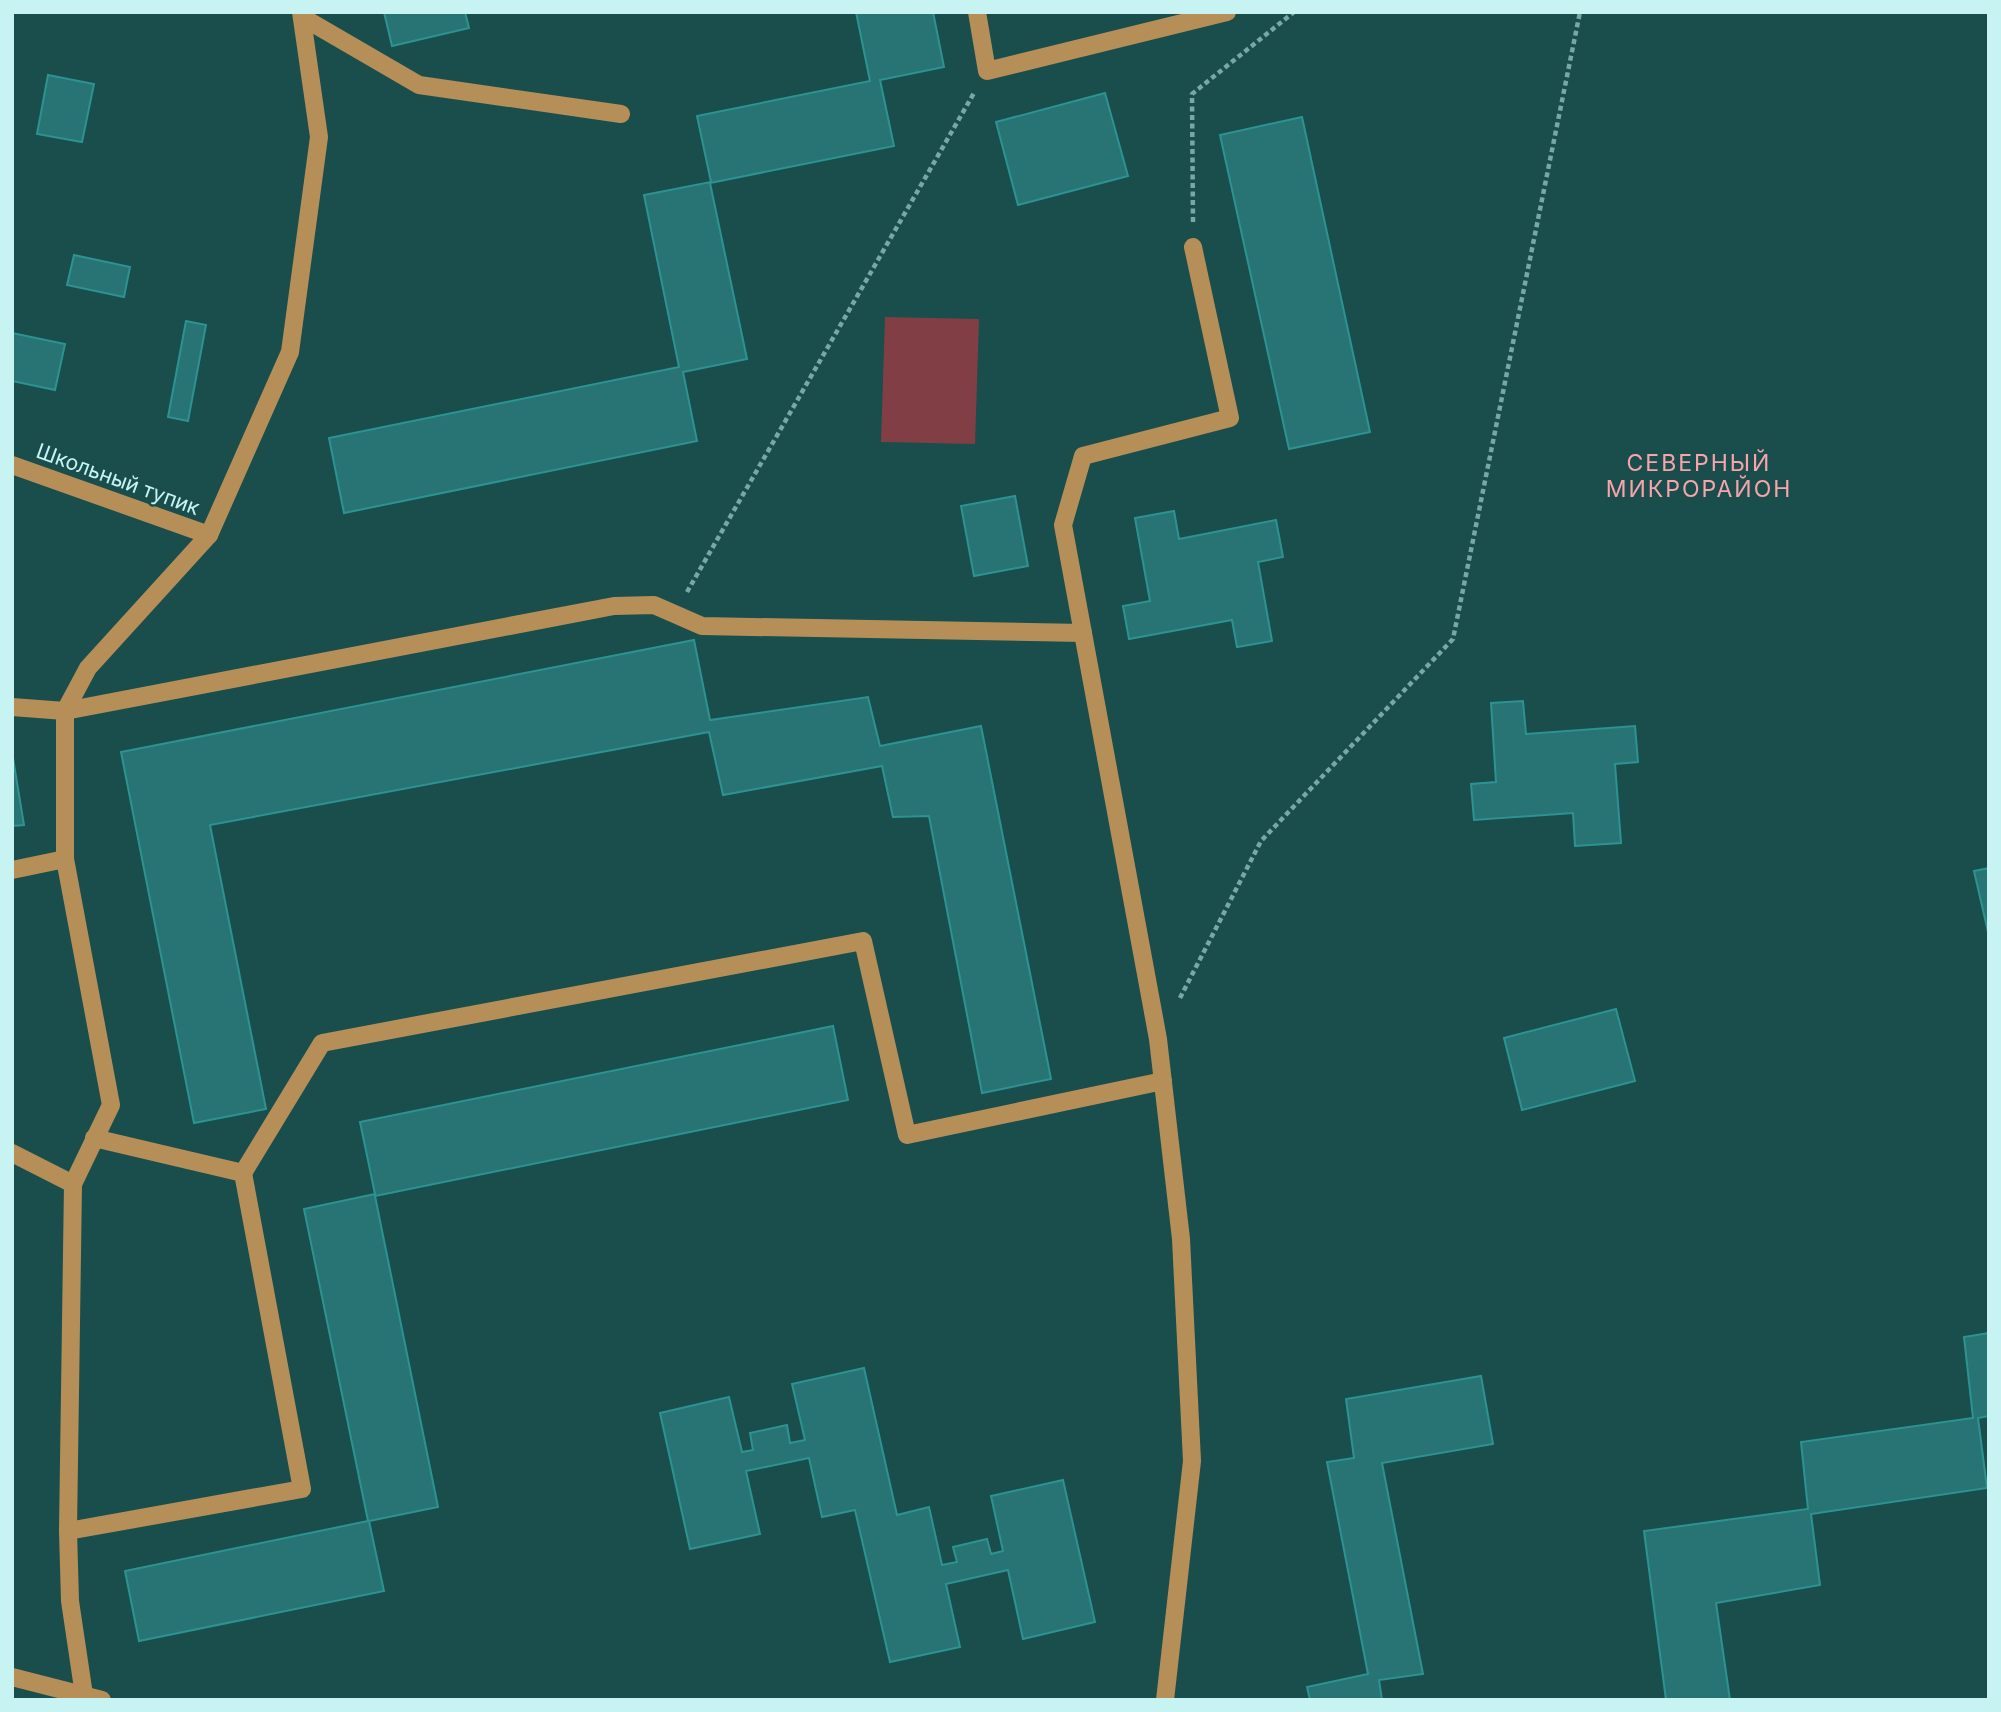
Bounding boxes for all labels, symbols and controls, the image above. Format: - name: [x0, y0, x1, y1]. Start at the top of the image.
- street label: Школьный тупик: [33, 438, 204, 520]
- district label: СЕВЕРНЫЙ МИКРОРАЙОН: [1606, 449, 1792, 503]

